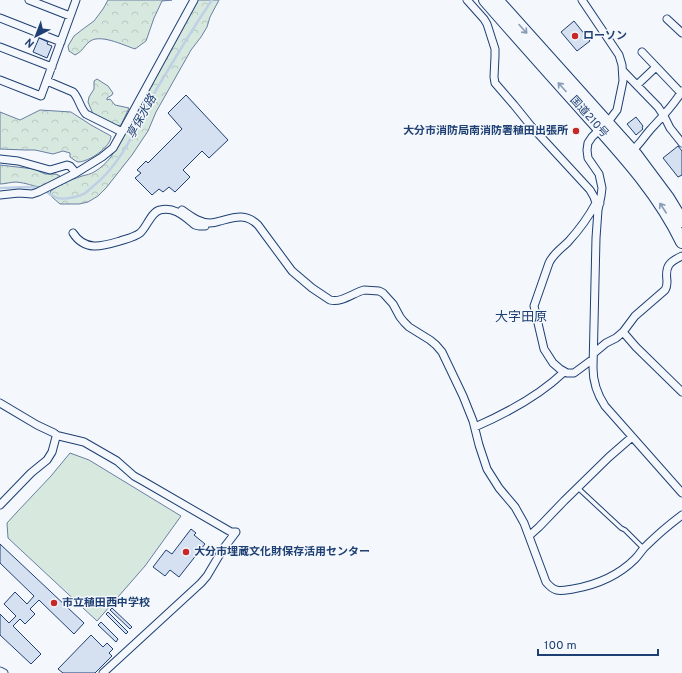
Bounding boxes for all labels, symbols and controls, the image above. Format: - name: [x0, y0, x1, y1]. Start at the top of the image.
- north arrow: [16, 16, 56, 56]
- one-way arrow: [519, 24, 528, 34]
- place label: ローソン: [583, 29, 627, 43]
- marker: ローソン: [570, 31, 580, 41]
- text: N: [22, 35, 38, 51]
- one-way arrow: [557, 81, 566, 92]
- water label: 享保水路: [123, 91, 161, 142]
- street label: 国道210号: [567, 93, 611, 141]
- place label: 大分市消防局南消防署稙田出張所: [403, 124, 568, 138]
- marker: 大分市消防局南消防署稙田出張所: [571, 126, 581, 136]
- one-way arrow: [659, 203, 667, 214]
- district label: 大字田原: [495, 310, 547, 326]
- place label: 大分市埋蔵文化財保存活用センター: [194, 545, 370, 559]
- marker: 大分市埋蔵文化財保存活用センター: [181, 547, 191, 557]
- place label: 市立稙田西中学校: [62, 596, 150, 610]
- marker: 市立稙田西中学校: [49, 598, 59, 608]
- scale bar: [538, 631, 658, 657]
- text: 100 m: [544, 638, 577, 654]

